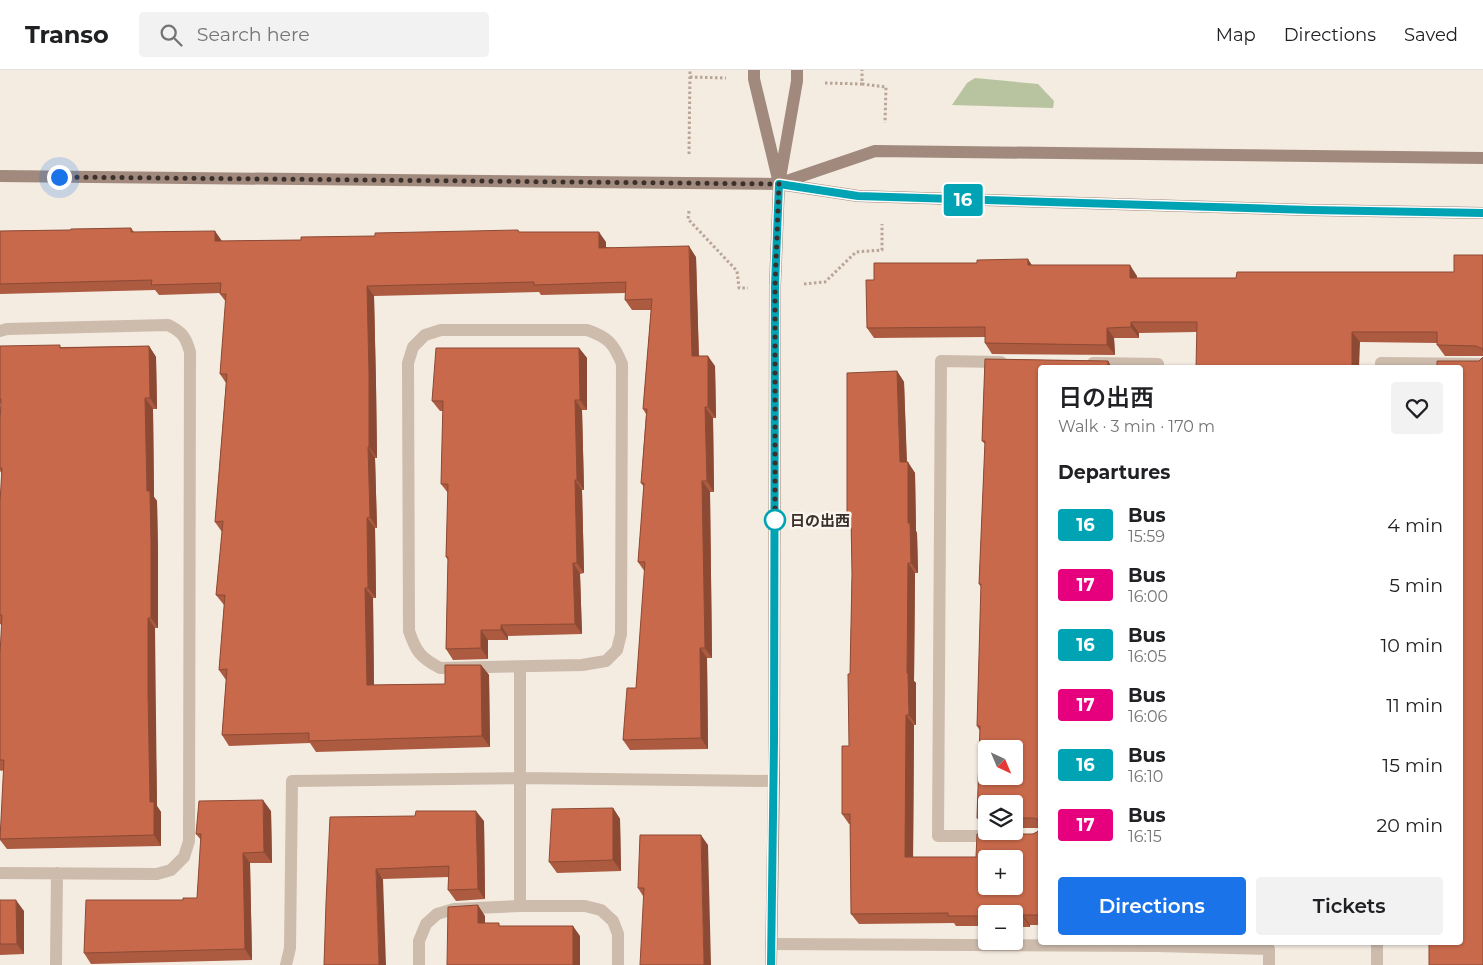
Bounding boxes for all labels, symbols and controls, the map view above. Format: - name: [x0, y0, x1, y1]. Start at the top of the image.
- search box: [139, 12, 489, 57]
- text: Transo: [25, 20, 109, 49]
- icon: search: [157, 21, 185, 49]
- text: Search here: [197, 23, 310, 46]
- text: Map: [1216, 24, 1256, 46]
- text: Directions: [1284, 24, 1376, 46]
- text: Saved: [1404, 24, 1458, 46]
- your location: [47, 165, 72, 190]
- line badge: 16: [940, 184, 986, 216]
- text: 16: [954, 189, 972, 211]
- button: heart: [1391, 382, 1443, 434]
- text: 日の出西: [1058, 383, 1154, 412]
- text: Walk · 3 min · 170 m: [1058, 417, 1215, 436]
- text: Departures: [1058, 461, 1170, 484]
- text: Bus: [1128, 504, 1166, 527]
- marker: 日の出西: [764, 509, 786, 531]
- place label: 日の出西: [790, 511, 850, 530]
- text: 16: [1076, 514, 1095, 536]
- text: 4 min: [1387, 514, 1443, 537]
- text: 15:59: [1128, 527, 1165, 546]
- text: Bus: [1128, 564, 1166, 587]
- text: 17: [1076, 574, 1095, 596]
- text: 5 min: [1389, 574, 1443, 597]
- text: 16:00: [1128, 587, 1168, 606]
- text: Bus: [1128, 624, 1166, 647]
- text: 16: [1076, 634, 1095, 656]
- text: 10 min: [1380, 634, 1443, 657]
- text: 16:05: [1128, 647, 1167, 666]
- text: Bus: [1128, 684, 1166, 707]
- text: 17: [1076, 694, 1095, 716]
- text: 11 min: [1386, 694, 1443, 717]
- text: 16:06: [1128, 707, 1167, 726]
- north arrow: [978, 740, 1022, 785]
- map controls: [978, 740, 1023, 950]
- text: Bus: [1128, 744, 1166, 767]
- text: 16: [1076, 754, 1095, 776]
- text: 15 min: [1382, 754, 1443, 777]
- text: 16:10: [1128, 767, 1163, 786]
- button: layers: [978, 795, 1023, 840]
- text: Bus: [1128, 804, 1166, 827]
- text: 17: [1076, 814, 1095, 836]
- text: 20 min: [1377, 814, 1443, 837]
- text: 16:15: [1128, 827, 1162, 846]
- button: +: [978, 850, 1023, 895]
- button: Directions: [1058, 877, 1246, 935]
- button: Tickets: [1256, 877, 1443, 935]
- button: −: [978, 905, 1023, 950]

